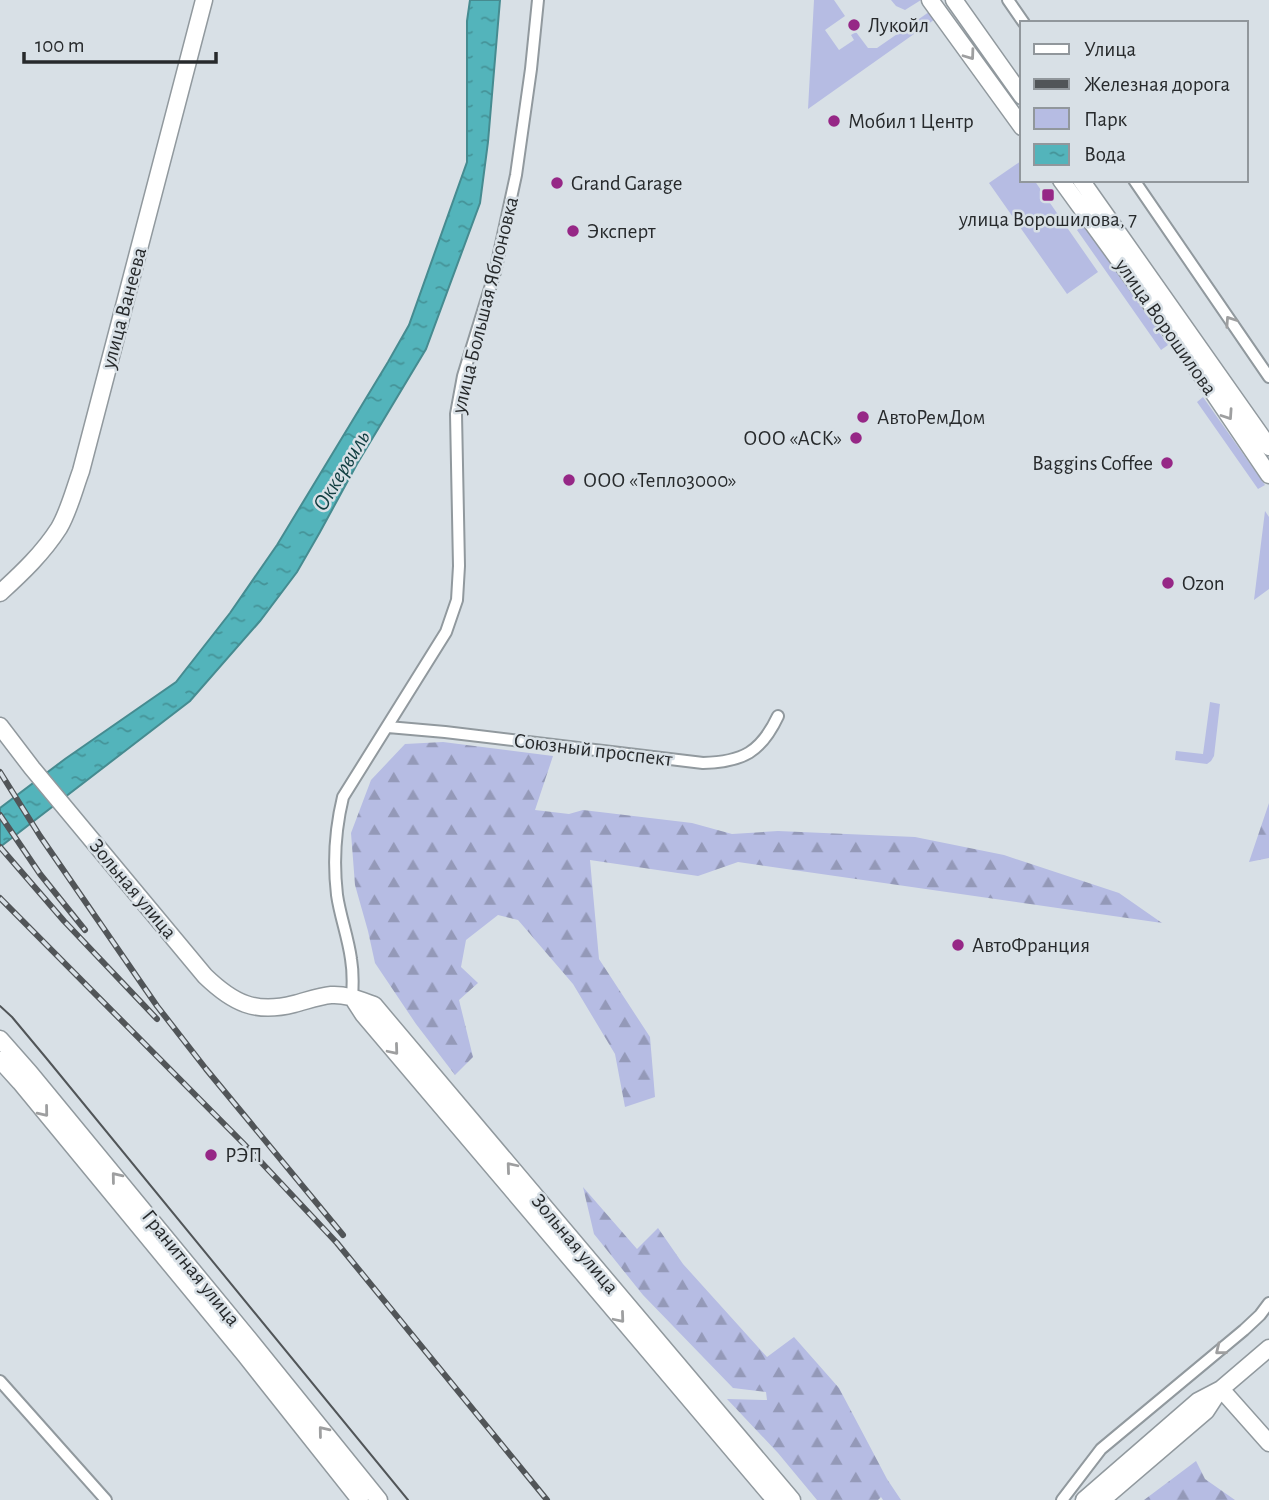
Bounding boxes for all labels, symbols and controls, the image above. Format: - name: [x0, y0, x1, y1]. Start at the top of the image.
- place label: Лукойл: [868, 15, 929, 36]
- marker: Лукойл: [846, 17, 862, 33]
- scale bar: [24, 21, 217, 65]
- legend: [1020, 21, 1248, 182]
- text: 100 m: [35, 35, 85, 56]
- text: Улица: [1084, 39, 1137, 60]
- one-way arrow: [962, 47, 974, 60]
- text: Железная дорога: [1084, 74, 1231, 95]
- text: Парк: [1084, 109, 1128, 130]
- place label: Мобил 1 Центр: [848, 111, 974, 132]
- marker: Мобил 1 Центр: [826, 113, 842, 129]
- text: Вода: [1084, 144, 1126, 165]
- place label: Grand Garage: [571, 173, 683, 194]
- marker: Grand Garage: [549, 175, 565, 191]
- marker: улица Ворошилова, 7: [1040, 187, 1056, 203]
- street label: улица Большая Яблоновка: [448, 194, 522, 416]
- place label: улица Ворошилова, 7: [958, 209, 1137, 230]
- place label: Эксперт: [587, 221, 656, 242]
- marker: Эксперт: [565, 223, 581, 239]
- street label: улица Ванеева: [97, 245, 150, 372]
- street label: улица Ворошилова: [1111, 254, 1221, 399]
- one-way arrow: [1226, 316, 1238, 329]
- place label: АвтоРемДом: [877, 407, 985, 428]
- one-way arrow: [1220, 408, 1233, 421]
- marker: АвтоРемДом: [855, 409, 871, 425]
- water label: Оккервиль: [309, 427, 375, 515]
- place label: ООО «АСК»: [743, 428, 842, 449]
- marker: ООО «АСК»: [848, 430, 864, 446]
- place label: Baggins Coffee: [1032, 453, 1153, 474]
- marker: Baggins Coffee: [1159, 455, 1175, 471]
- place label: ООО «Тепло3000»: [583, 470, 737, 491]
- marker: ООО «Тепло3000»: [561, 472, 577, 488]
- place label: Ozon: [1182, 573, 1225, 594]
- marker: Ozon: [1160, 575, 1176, 591]
- street label: Союзный проспект: [512, 730, 674, 770]
- street label: Зольная улица: [85, 835, 181, 943]
- place label: АвтоФранция: [972, 935, 1090, 956]
- marker: АвтоФранция: [950, 937, 966, 953]
- one-way arrow: [386, 1042, 398, 1055]
- one-way arrow: [36, 1104, 49, 1116]
- place label: РЭП: [225, 1145, 262, 1166]
- marker: РЭП: [203, 1147, 219, 1163]
- one-way arrow: [507, 1162, 519, 1175]
- one-way arrow: [112, 1173, 125, 1185]
- street label: Зольная улица: [527, 1190, 623, 1298]
- street label: Гранитная улица: [138, 1206, 244, 1330]
- one-way arrow: [612, 1309, 624, 1322]
- one-way arrow: [1216, 1342, 1229, 1354]
- one-way arrow: [319, 1426, 331, 1439]

